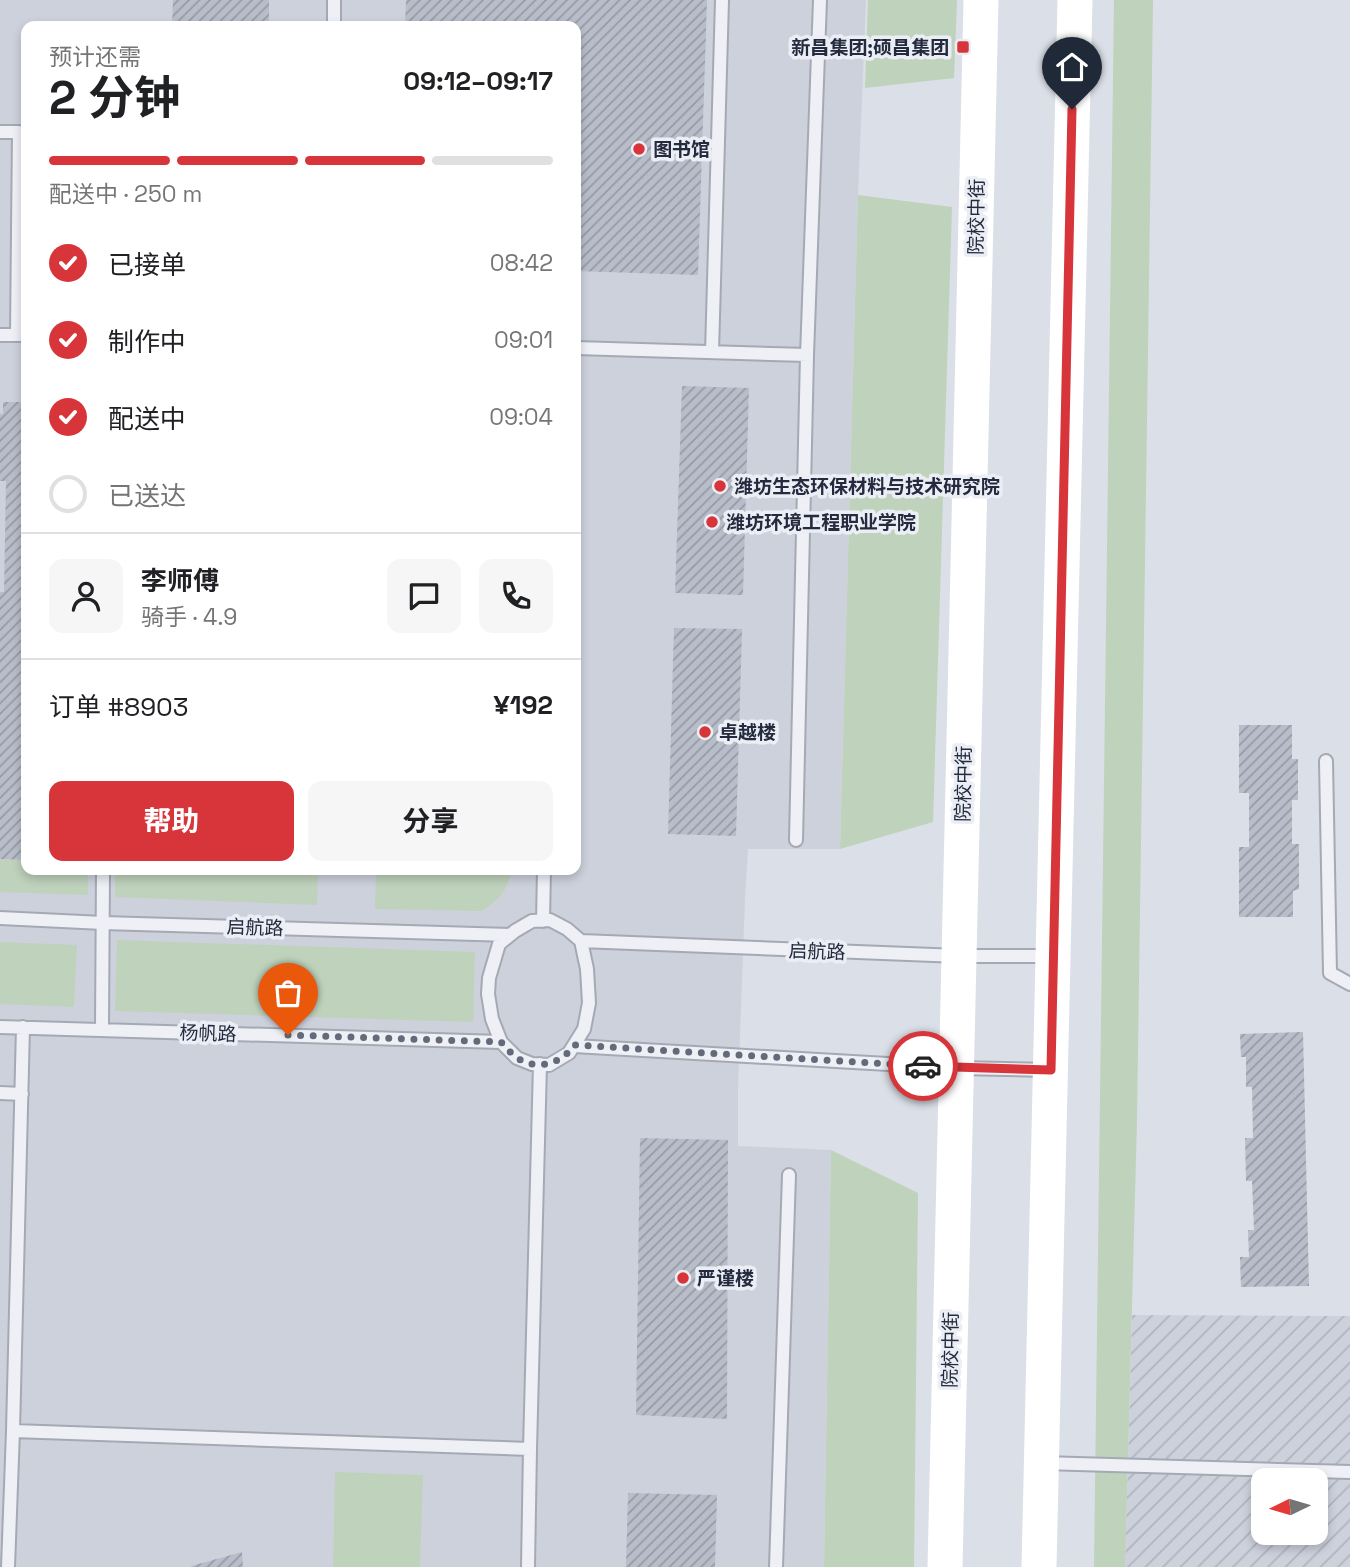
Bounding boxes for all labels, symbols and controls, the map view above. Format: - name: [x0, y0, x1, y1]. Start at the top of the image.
- place label: 新昌集团;硕昌集团: [791, 35, 949, 60]
- pin: [1042, 37, 1102, 109]
- marker: 新昌集团;硕昌集团: [955, 39, 971, 55]
- text: 预计还需: [49, 42, 141, 72]
- icon: home: [1053, 48, 1091, 86]
- text: 09:12–09:17: [403, 64, 553, 98]
- text: 2 分钟: [49, 69, 180, 127]
- place label: 图书馆: [653, 137, 710, 162]
- marker: 图书馆: [631, 141, 647, 157]
- text: 配送中 · 250 m: [49, 179, 202, 209]
- street label: 院校中街: [963, 179, 990, 255]
- icon: check: [49, 244, 87, 282]
- text: 已接单: [108, 248, 186, 282]
- text: 08:42: [490, 248, 553, 278]
- icon: check: [49, 321, 87, 359]
- text: 制作中: [108, 325, 186, 359]
- text: 09:01: [494, 325, 553, 355]
- icon: check: [49, 398, 87, 436]
- text: 配送中: [108, 402, 186, 436]
- text: 09:04: [489, 402, 553, 432]
- place label: 潍坊生态环保材料与技术研究院: [734, 474, 1000, 499]
- marker: 潍坊生态环保材料与技术研究院: [712, 478, 728, 494]
- text: 已送达: [108, 479, 186, 513]
- place label: 潍坊环境工程职业学院: [726, 510, 916, 535]
- marker: 潍坊环境工程职业学院: [704, 514, 720, 530]
- button: person: [49, 559, 123, 633]
- button: chat: [387, 559, 461, 633]
- button: phone: [479, 559, 553, 633]
- text: 李师傅: [141, 564, 219, 598]
- text: 骑手 · 4.9: [141, 602, 237, 632]
- text: ¥192: [494, 688, 553, 722]
- text: 订单 #8903: [49, 690, 189, 724]
- place label: 卓越楼: [719, 720, 776, 745]
- marker: 卓越楼: [697, 724, 713, 740]
- street label: 院校中街: [950, 746, 977, 822]
- button: 帮助: [49, 781, 294, 861]
- button: 分享: [308, 781, 553, 861]
- street label: 启航路: [226, 914, 284, 941]
- street label: 启航路: [788, 938, 846, 965]
- pin: [258, 963, 318, 1035]
- icon: bag: [269, 974, 307, 1012]
- street label: 杨帆路: [179, 1020, 237, 1047]
- courier: [888, 1031, 958, 1101]
- icon: car: [904, 1047, 942, 1085]
- place label: 严谨楼: [697, 1266, 754, 1291]
- marker: 严谨楼: [675, 1270, 691, 1286]
- street label: 院校中街: [937, 1312, 964, 1388]
- north arrow: [1251, 1468, 1328, 1545]
- map controls: [1251, 1468, 1328, 1545]

